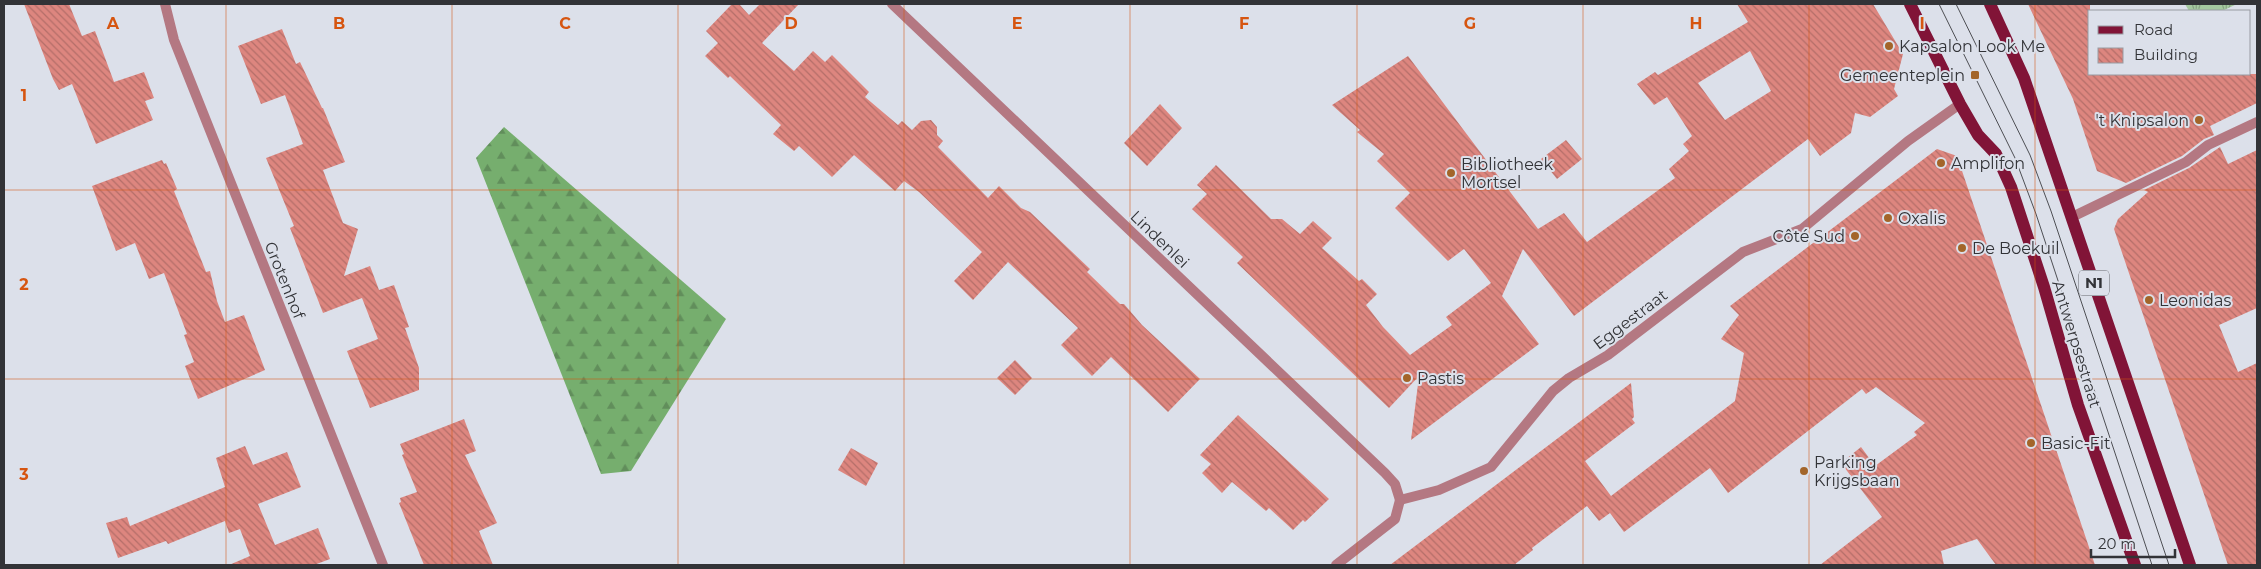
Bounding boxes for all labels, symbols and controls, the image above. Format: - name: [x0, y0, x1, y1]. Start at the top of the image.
- legend: [2088, 10, 2251, 75]
- text: A: [106, 14, 120, 33]
- text: B: [333, 14, 345, 33]
- text: C: [559, 14, 571, 33]
- text: D: [784, 14, 798, 33]
- text: E: [1012, 14, 1022, 33]
- text: F: [1239, 14, 1249, 33]
- text: G: [1464, 14, 1476, 33]
- text: H: [1690, 14, 1702, 33]
- text: I: [1919, 14, 1925, 33]
- text: Road: [2134, 20, 2173, 39]
- place label: Kapsalon Look Me: [1899, 37, 2045, 56]
- marker: Kapsalon Look Me: [1883, 40, 1895, 52]
- text: Building: [2134, 45, 2198, 64]
- place label: Gemeenteplein: [1840, 66, 1965, 85]
- marker: Gemeenteplein: [1969, 69, 1981, 81]
- text: 1: [21, 86, 27, 105]
- place label: 't Knipsalon: [2095, 111, 2189, 130]
- marker: 't Knipsalon: [2193, 114, 2205, 126]
- place label: Amplifon: [1951, 154, 2025, 173]
- place label: Bibliotheek Mortsel: [1461, 155, 1553, 192]
- marker: Amplifon: [1935, 157, 1947, 169]
- marker: Bibliotheek Mortsel: [1445, 167, 1457, 179]
- street label: Lindenlei: [1126, 207, 1193, 272]
- place label: Oxalis: [1898, 209, 1946, 228]
- marker: Oxalis: [1882, 212, 1894, 224]
- place label: Côté Sud: [1772, 227, 1845, 246]
- marker: Côté Sud: [1849, 230, 1861, 242]
- street label: Grotenhof: [260, 239, 309, 322]
- place label: De Boekuil: [1972, 239, 2060, 258]
- marker: De Boekuil: [1956, 242, 1968, 254]
- road number: N1: [2079, 270, 2109, 296]
- text: 2: [19, 275, 29, 294]
- street label: Antwerpsestraat: [2048, 278, 2105, 411]
- street label: Eggestraat: [1590, 285, 1671, 353]
- place label: Leonidas: [2159, 291, 2231, 310]
- marker: Leonidas: [2143, 294, 2155, 306]
- place label: Pastis: [1417, 369, 1464, 388]
- marker: Pastis: [1401, 372, 1413, 384]
- place label: Basic-Fit: [2041, 434, 2111, 453]
- marker: Basic-Fit: [2025, 437, 2037, 449]
- place label: Parking Krijgsbaan: [1814, 453, 1899, 490]
- text: 3: [18, 465, 29, 484]
- marker: Parking Krijgsbaan: [1798, 465, 1810, 477]
- scale bar: [2091, 526, 2175, 558]
- text: 20 m: [2098, 534, 2136, 553]

